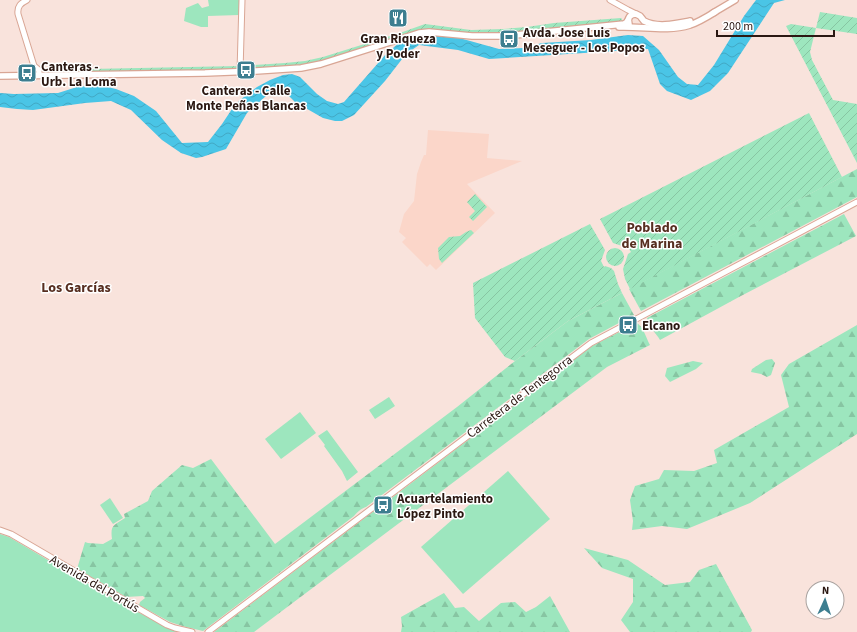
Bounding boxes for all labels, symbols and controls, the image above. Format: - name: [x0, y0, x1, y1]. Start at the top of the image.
- restaurant icon: Gran Riqueza y Poder: [387, 7, 409, 29]
- scale bar: [717, 12, 834, 38]
- text: 200 m: [723, 18, 753, 35]
- place label: Avda. Jose Luis Meseguer - Los Popos: [522, 24, 645, 57]
- bus stop icon: Avda. Jose Luis Meseguer - Los Popos: [498, 28, 520, 50]
- place label: Gran Riqueza y Poder: [360, 30, 436, 63]
- place label: Canteras - Urb. La Loma: [41, 58, 117, 91]
- bus stop icon: Canteras - Calle Monte Peñas Blancas: [235, 59, 257, 81]
- bus stop icon: Canteras - Urb. La Loma: [16, 62, 38, 84]
- place label: Canteras - Calle Monte Peñas Blancas: [186, 82, 306, 115]
- district label: Poblado de Marina: [622, 218, 682, 254]
- district label: Los Garcías: [41, 278, 111, 298]
- bus stop icon: Elcano: [617, 314, 639, 336]
- place label: Elcano: [642, 317, 680, 335]
- street label: Carretera de Tentegorra: [463, 351, 576, 443]
- place label: Acuartelamiento López Pinto: [396, 490, 493, 523]
- bus stop icon: Acuartelamiento López Pinto: [372, 494, 394, 516]
- street label: Avenida del Portús: [46, 551, 143, 617]
- north arrow: [805, 580, 845, 620]
- text: N: [821, 583, 830, 598]

